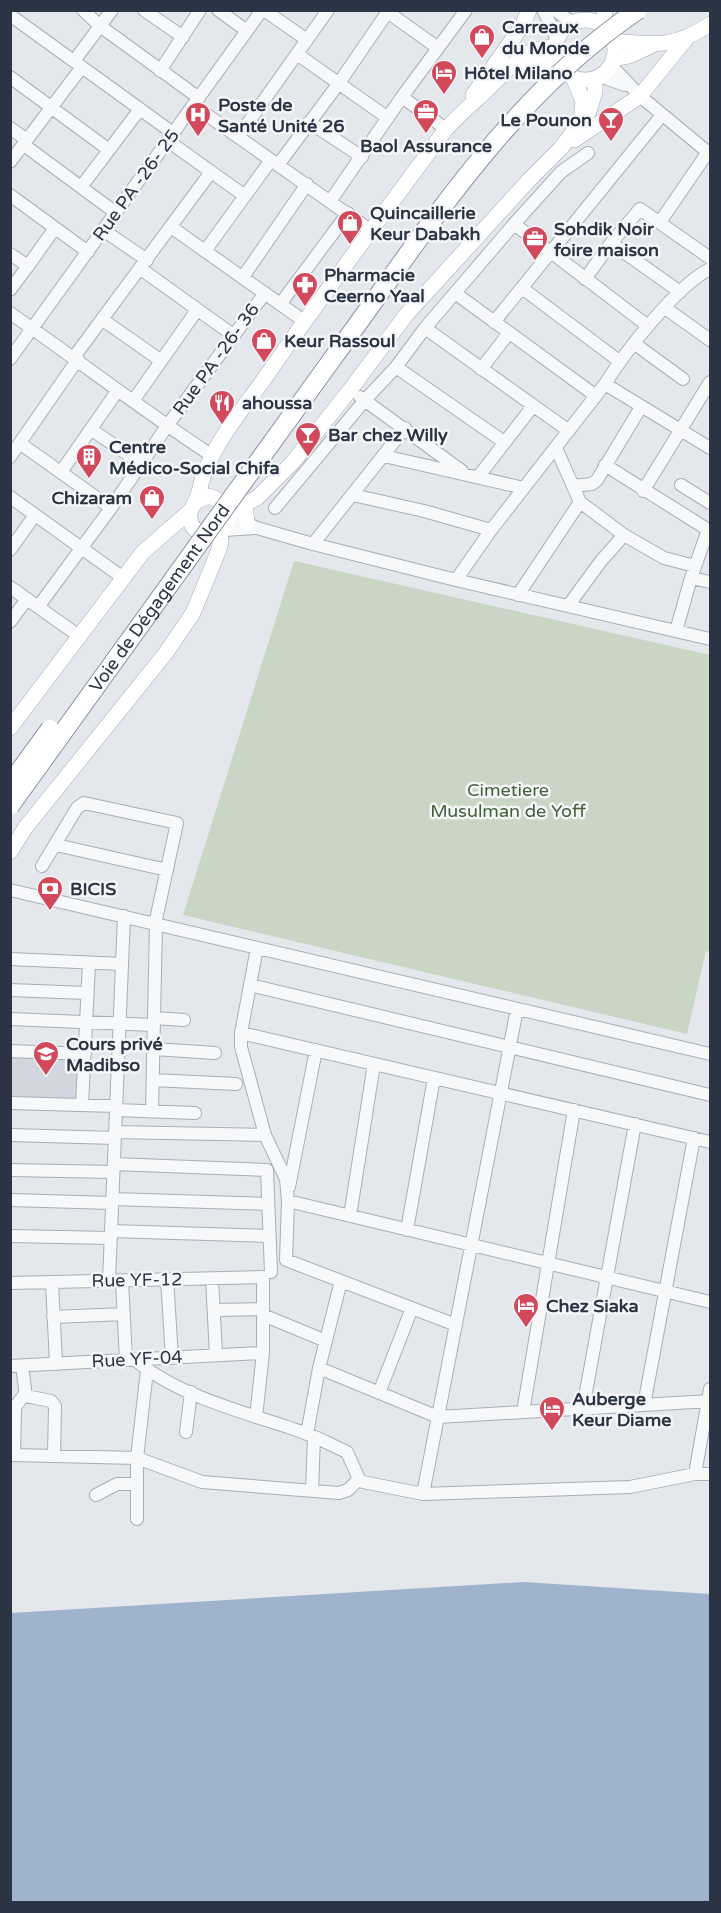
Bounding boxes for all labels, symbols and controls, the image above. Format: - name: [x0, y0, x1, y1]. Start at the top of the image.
- place label: Carreaux du Monde: [502, 16, 590, 59]
- shop icon: Carreaux du Monde: [467, 22, 497, 60]
- hotel icon: Hôtel Milano: [429, 58, 459, 96]
- place label: Hôtel Milano: [464, 62, 573, 84]
- place label: Poste de Santé Unité 26: [218, 94, 345, 137]
- office icon: Baol Assurance: [411, 97, 441, 135]
- hospital icon: Poste de Santé Unité 26: [183, 100, 213, 138]
- bar icon: Le Pounon: [596, 105, 626, 143]
- place label: Le Pounon: [500, 109, 592, 131]
- street label: Rue PA -26- 25: [88, 125, 184, 245]
- place label: Baol Assurance: [360, 135, 492, 157]
- place label: Quincaillerie Keur Dabakh: [370, 202, 480, 245]
- shop icon: Quincaillerie Keur Dabakh: [335, 208, 365, 246]
- place label: Sohdik Noir foire maison: [554, 218, 659, 261]
- office icon: Sohdik Noir foire maison: [520, 224, 550, 262]
- place label: Pharmacie Ceerno Yaal: [324, 264, 425, 307]
- pharmacy icon: Pharmacie Ceerno Yaal: [290, 270, 320, 308]
- street label: Rue PA -26- 36: [168, 299, 264, 419]
- shop icon: Keur Rassoul: [249, 326, 279, 364]
- place label: Keur Rassoul: [284, 330, 395, 352]
- restaurant icon: ahoussa: [207, 388, 237, 426]
- place label: ahoussa: [242, 392, 312, 414]
- bar icon: Bar chez Willy: [293, 420, 323, 458]
- place label: Bar chez Willy: [328, 424, 448, 446]
- place label: Centre Médico-Social Chifa: [109, 436, 280, 479]
- building icon: Centre Médico-Social Chifa: [74, 442, 104, 480]
- shop icon: Chizaram: [137, 483, 167, 521]
- place label: Chizaram: [51, 487, 132, 509]
- street label: Voie de Dégagement Nord: [84, 500, 235, 697]
- park label: Cimetiere Musulman de Yoff: [430, 779, 586, 822]
- bank icon: BICIS: [35, 874, 65, 912]
- place label: BICIS: [70, 878, 116, 900]
- place label: Cours privé Madibso: [66, 1033, 163, 1076]
- school or university icon: Cours privé Madibso: [31, 1039, 61, 1077]
- street label: Rue YF-12: [91, 1268, 183, 1292]
- hotel icon: Chez Siaka: [511, 1291, 541, 1329]
- place label: Chez Siaka: [546, 1295, 639, 1317]
- street label: Rue YF-04: [91, 1346, 183, 1372]
- place label: Auberge Keur Diame: [572, 1388, 671, 1431]
- hotel icon: Auberge Keur Diame: [537, 1394, 567, 1432]

